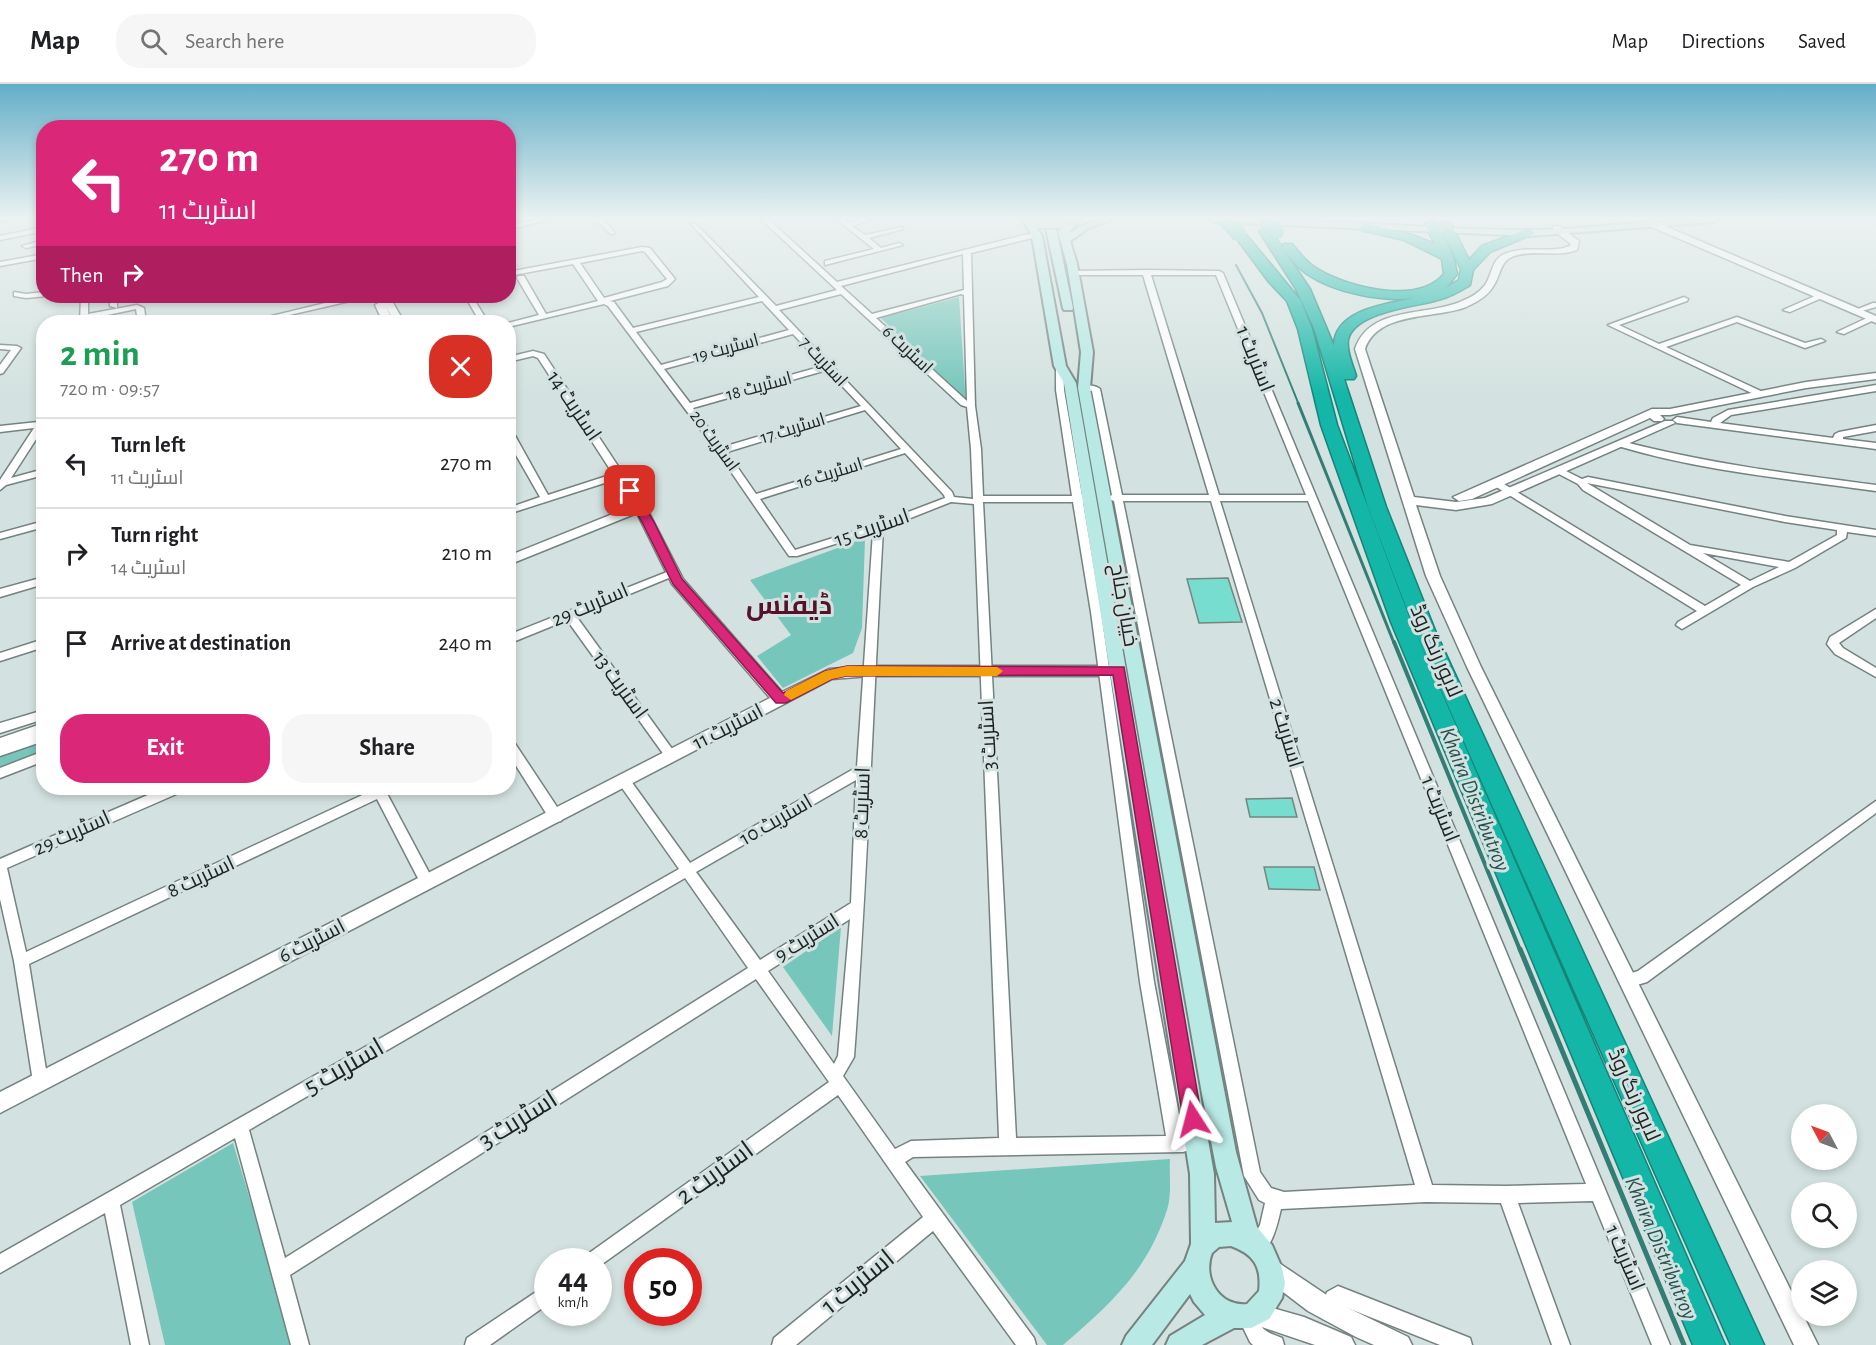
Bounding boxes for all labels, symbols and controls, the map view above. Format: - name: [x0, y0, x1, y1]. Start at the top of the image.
- search box: [116, 14, 536, 68]
- icon: search: [137, 25, 170, 58]
- text: Map: [30, 27, 80, 55]
- text: Search here: [185, 30, 284, 52]
- text: Map: [1612, 31, 1648, 52]
- text: Directions: [1681, 31, 1765, 52]
- text: Saved: [1798, 31, 1846, 52]
- text: 270 m: [159, 137, 259, 179]
- icon: left: [60, 144, 138, 222]
- text: اسٹریٹ 11: [159, 197, 257, 224]
- icon: right: [116, 258, 149, 291]
- text: Then: [60, 264, 104, 286]
- street label: اسٹریٹ 6: [878, 322, 936, 378]
- street label: اسٹریٹ 1: [1231, 323, 1278, 395]
- street label: اسٹریٹ 19: [691, 332, 761, 367]
- street label: اسٹریٹ 7: [795, 334, 850, 391]
- button: close: [429, 335, 492, 398]
- text: 2 min: [60, 336, 140, 372]
- street label: اسٹریٹ 14: [542, 367, 605, 445]
- street label: اسٹریٹ 18: [724, 370, 794, 405]
- text: 720 m · 09:57: [60, 379, 160, 399]
- street label: اسٹریٹ 20: [685, 407, 742, 475]
- street label: اسٹریٹ 17: [759, 411, 828, 448]
- text: Turn left: [111, 434, 185, 456]
- icon: left: [60, 447, 93, 480]
- text: 270 m: [440, 452, 492, 474]
- street label: اسٹریٹ 16: [795, 456, 865, 493]
- pin: [604, 465, 655, 516]
- text: اسٹریٹ 11: [111, 468, 184, 488]
- icon: arrive: [613, 474, 646, 507]
- street label: اسٹریٹ 15: [832, 505, 912, 552]
- text: Turn right: [111, 524, 198, 546]
- icon: right: [60, 537, 93, 570]
- text: 210 m: [442, 542, 492, 564]
- text: اسٹریٹ 14: [111, 558, 186, 578]
- street label: خیبان جناح: [1103, 562, 1142, 649]
- street label: اسٹریٹ 29: [549, 579, 632, 631]
- district label: ڈیفنس: [746, 592, 832, 621]
- street label: لاہور رنگ روڈ: [1404, 601, 1466, 702]
- icon: arrive: [60, 627, 93, 660]
- text: Arrive at destination: [111, 632, 291, 654]
- text: 240 m: [439, 632, 492, 654]
- street label: اسٹریٹ 13: [588, 647, 651, 723]
- street label: اسٹریٹ 2: [1265, 696, 1306, 770]
- street label: اسٹریٹ 3: [976, 699, 1001, 771]
- street label: اسٹریٹ 11: [689, 700, 767, 755]
- button: Exit: [60, 714, 270, 783]
- button: Share: [282, 714, 492, 783]
- water label: Khaira Distributroy: [1436, 724, 1514, 874]
- street label: اسٹریٹ 8: [850, 767, 875, 839]
- street label: اسٹریٹ 1: [1416, 773, 1463, 845]
- street label: اسٹریٹ 10: [736, 791, 816, 850]
- street label: اسٹریٹ 29: [31, 807, 114, 860]
- street label: اسٹریٹ 8: [164, 852, 238, 903]
- street label: اسٹریٹ 9: [771, 910, 843, 967]
- street label: اسٹریٹ 6: [275, 915, 349, 967]
- street label: اسٹریٹ 5: [300, 1034, 389, 1101]
- street label: لاہور رنگ روڈ: [1602, 1045, 1664, 1146]
- street label: اسٹریٹ 3: [474, 1086, 562, 1155]
- position arrow: [1161, 1087, 1225, 1151]
- north arrow: [1791, 1104, 1857, 1170]
- map controls: [1791, 1104, 1857, 1326]
- street label: اسٹریٹ 2: [672, 1137, 759, 1210]
- water label: Khaira Distributroy: [1621, 1173, 1701, 1323]
- button: search: [1791, 1182, 1857, 1248]
- street label: اسٹریٹ 1: [1601, 1222, 1648, 1294]
- street label: اسٹریٹ 1: [817, 1245, 900, 1320]
- speed limit sign: 50: [624, 1248, 702, 1326]
- button: layers: [1791, 1260, 1857, 1326]
- text: 44: [558, 1265, 588, 1295]
- text: km/h: [558, 1295, 588, 1310]

